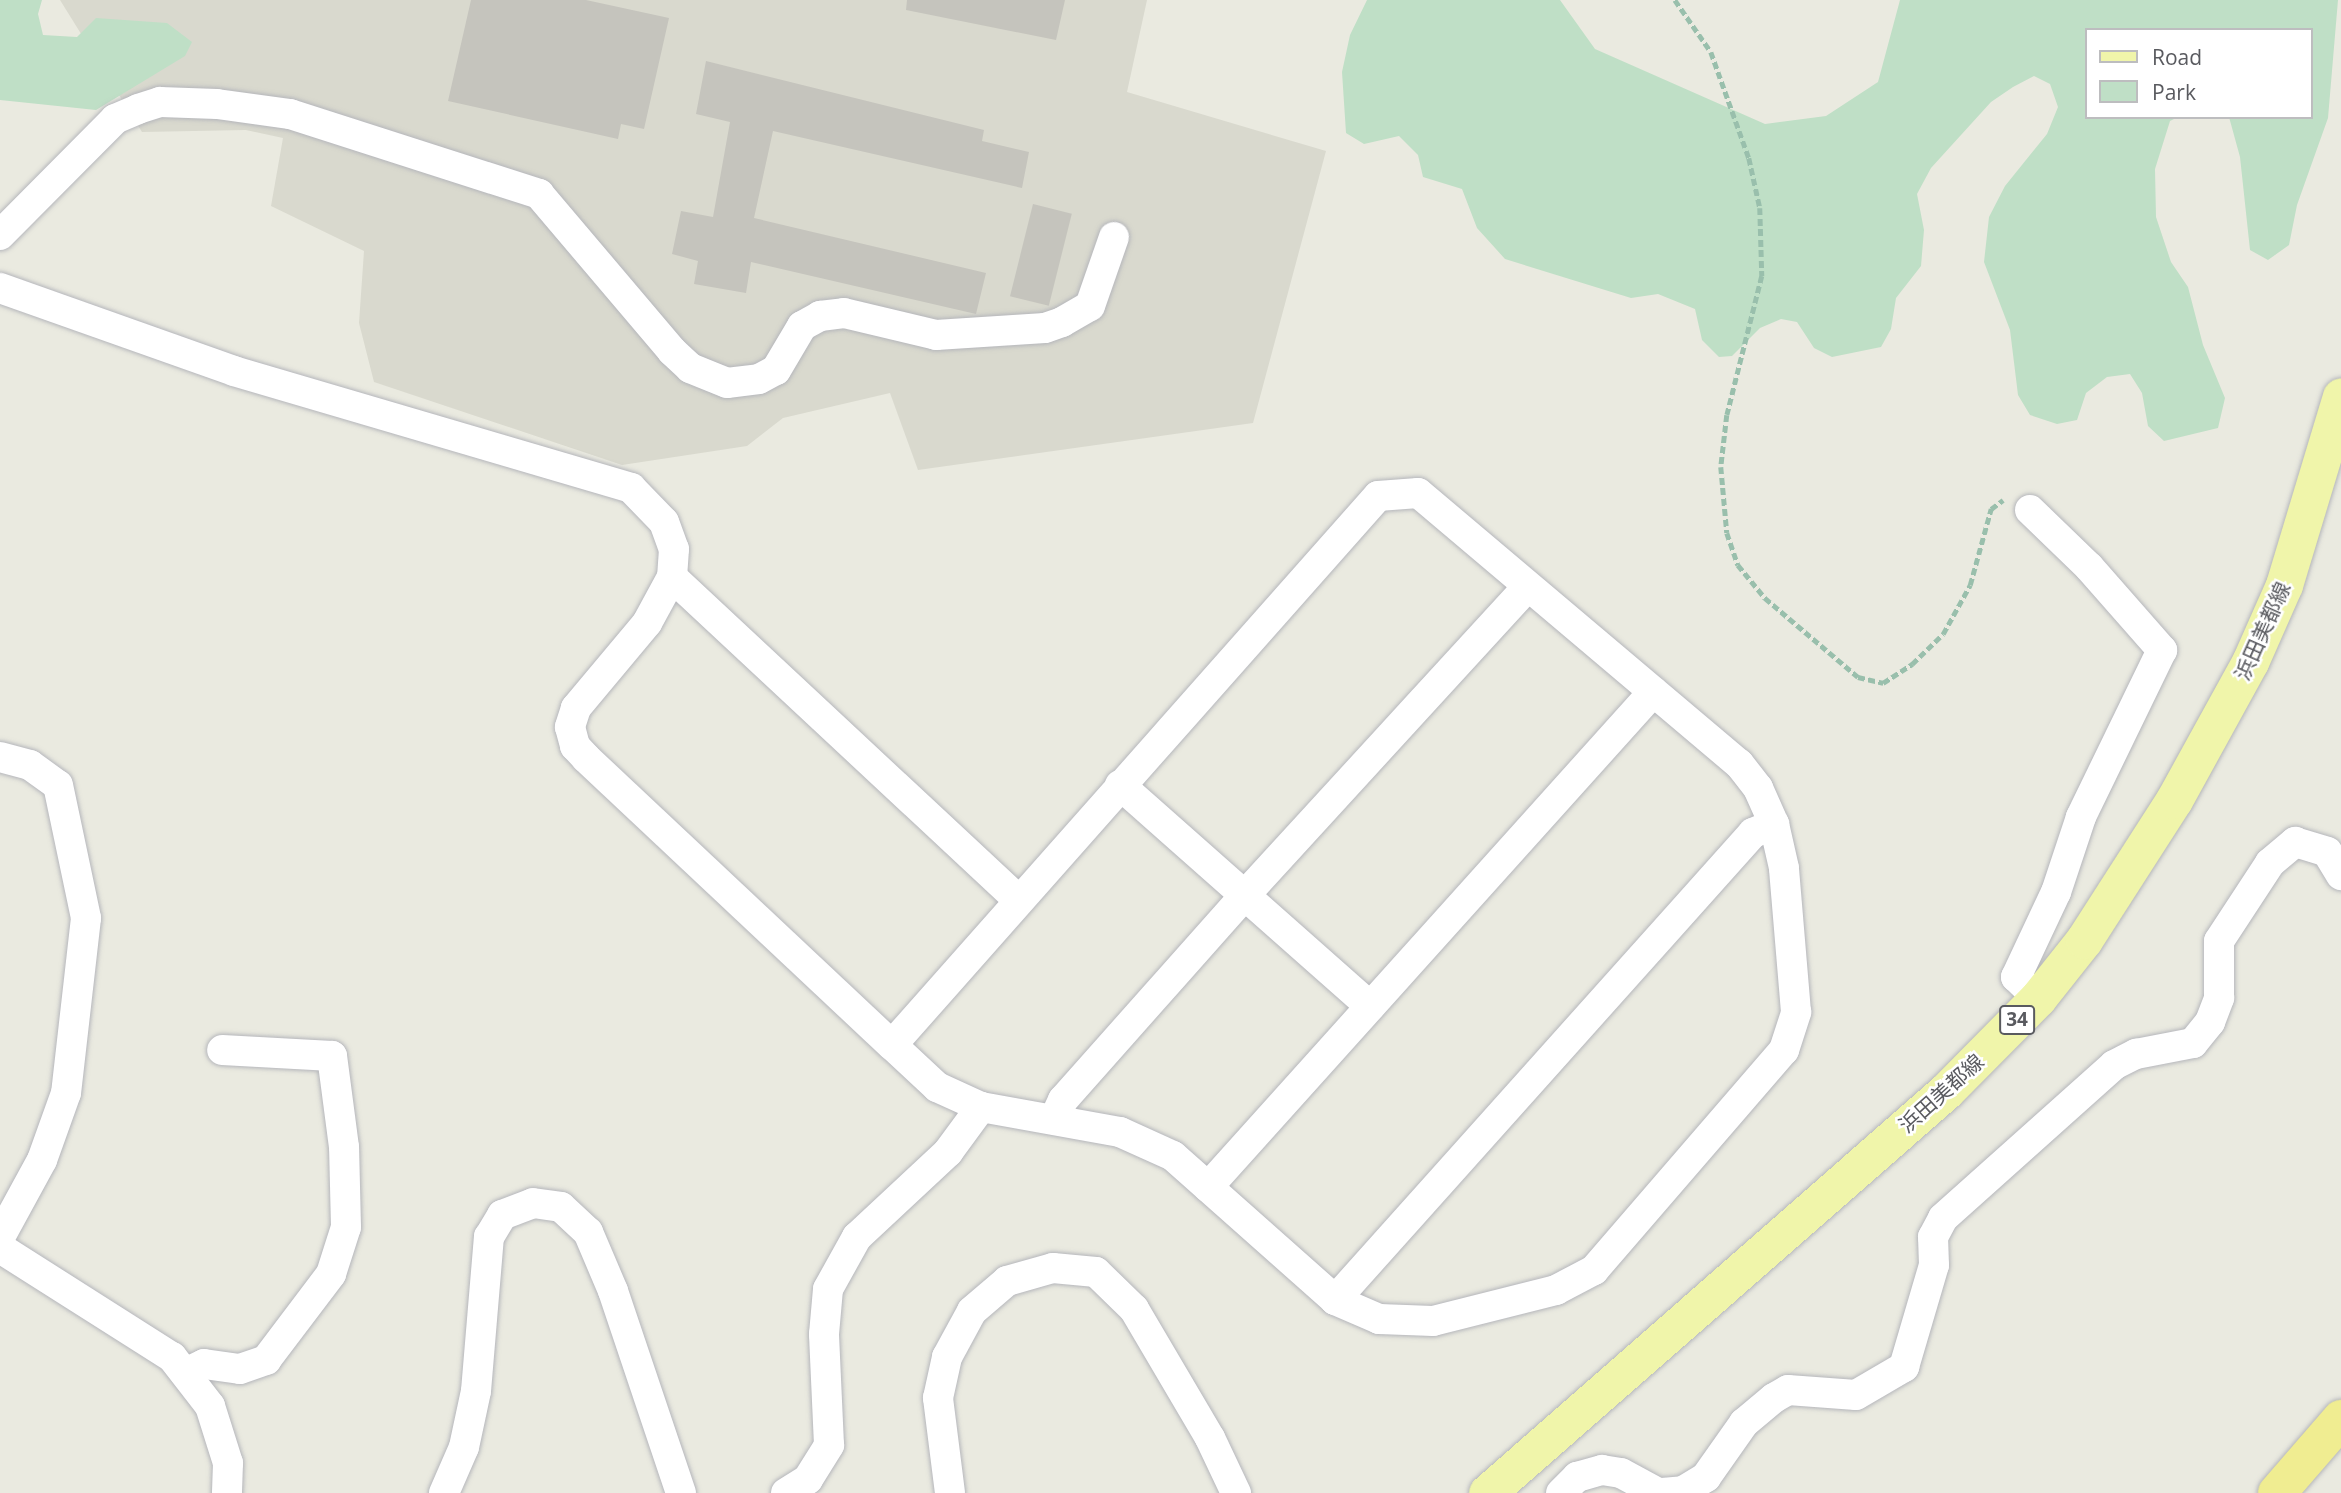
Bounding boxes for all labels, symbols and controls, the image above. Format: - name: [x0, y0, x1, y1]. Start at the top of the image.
- legend: [2086, 28, 2313, 119]
- text: Road: [2152, 43, 2202, 71]
- text: Park: [2152, 78, 2196, 106]
- street label: 浜田美都線: [2229, 578, 2295, 684]
- road number: 34: [1998, 1004, 2036, 1036]
- street label: 浜田美都線: [1894, 1049, 1988, 1137]

